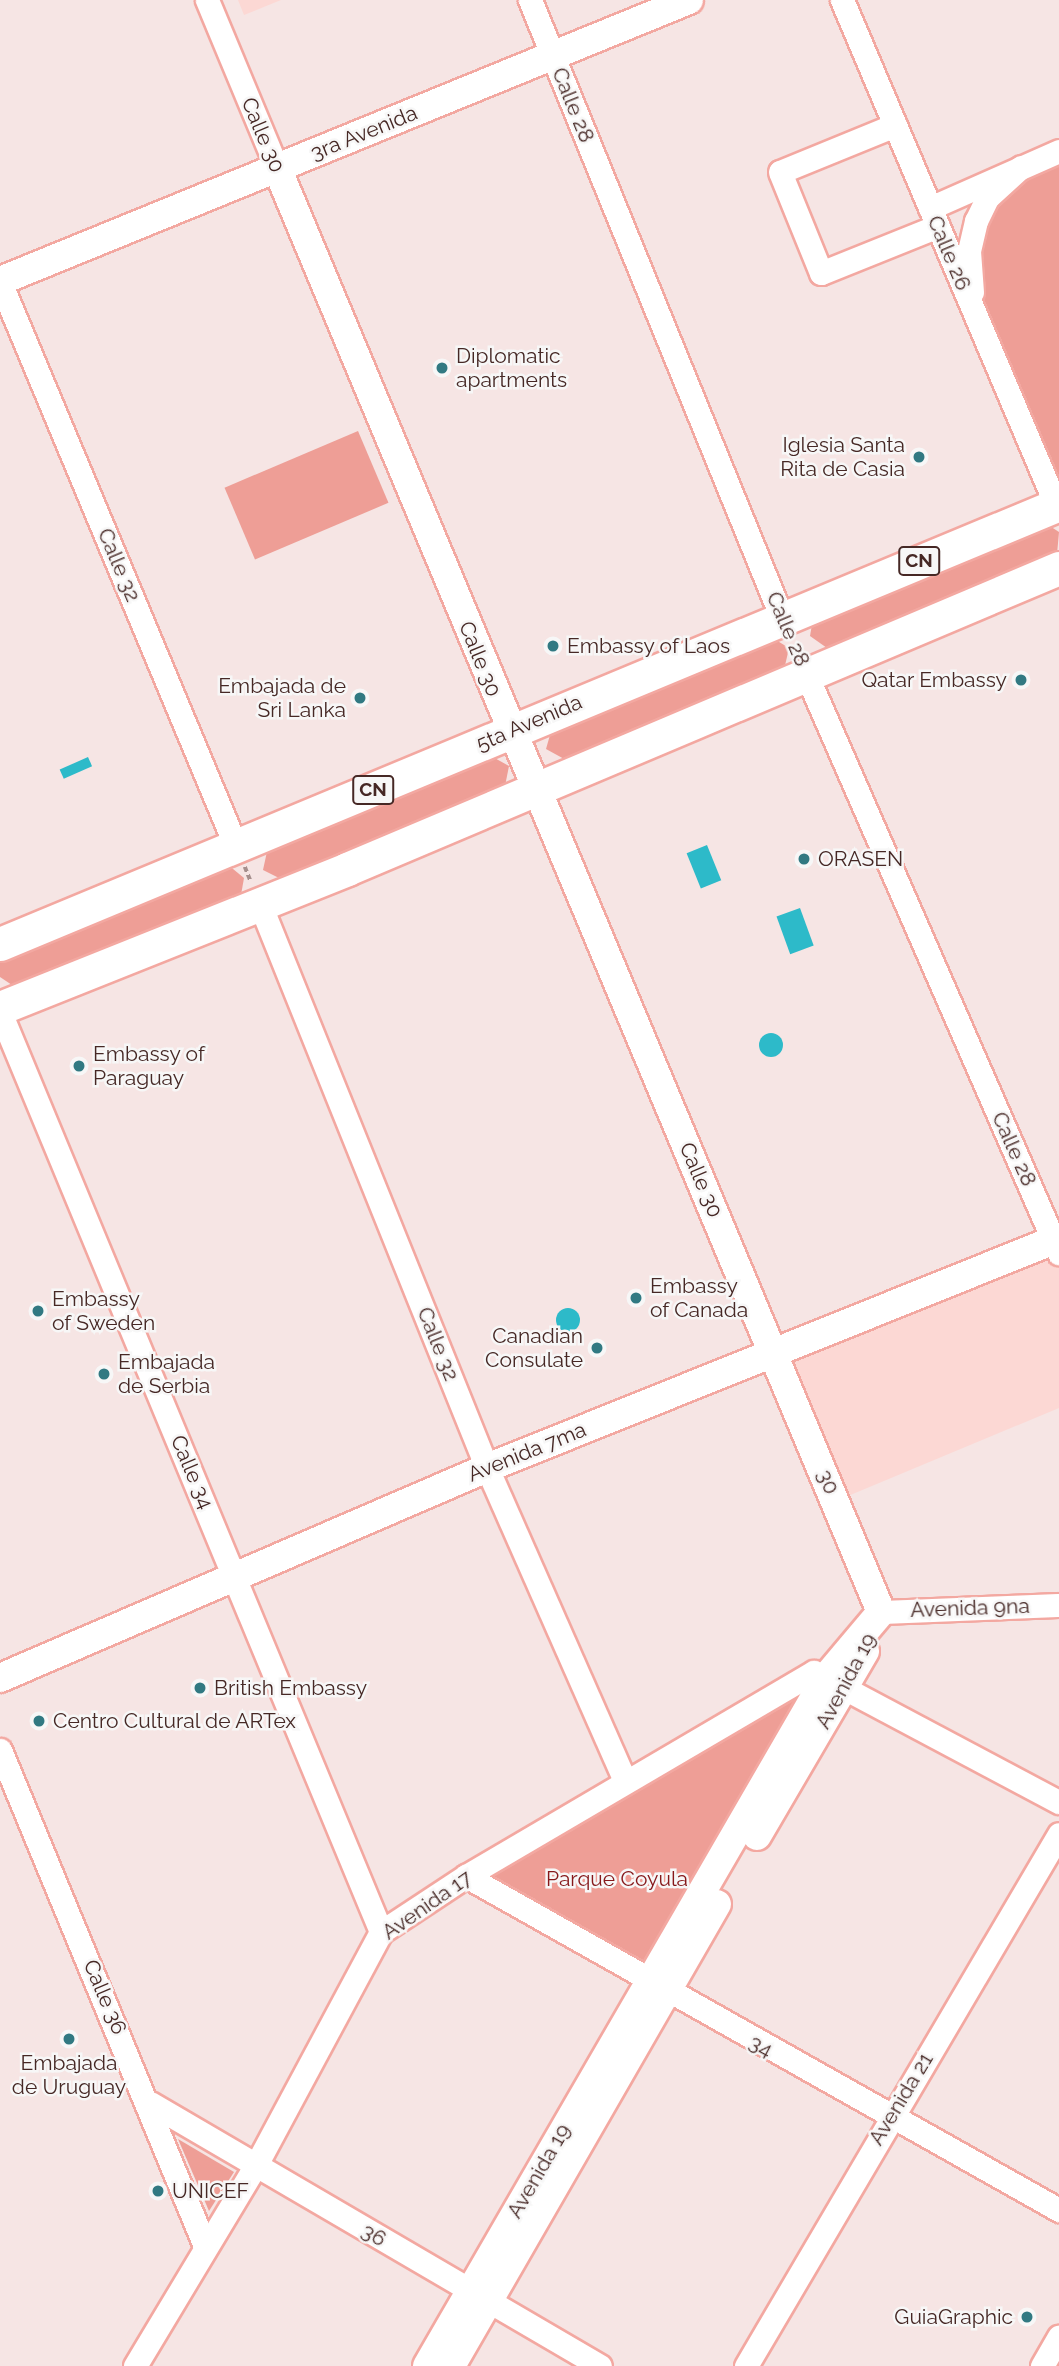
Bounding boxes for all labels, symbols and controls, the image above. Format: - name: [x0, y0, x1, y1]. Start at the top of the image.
- street label: Calle 28: [547, 64, 599, 146]
- street label: Calle 30: [236, 94, 290, 176]
- street label: 3ra Avenida: [307, 100, 421, 166]
- street label: Calle 26: [922, 212, 976, 294]
- place label: Diplomatic apartments: [456, 343, 567, 393]
- marker: Diplomatic apartments: [434, 360, 450, 376]
- place label: Iglesia Santa Rita de Casia: [780, 432, 905, 482]
- marker: Iglesia Santa Rita de Casia: [911, 449, 927, 465]
- street label: Calle 32: [92, 525, 146, 605]
- road number: CN: [898, 546, 940, 576]
- street label: Calle 28: [761, 588, 815, 670]
- street label: Calle 30: [454, 618, 506, 700]
- place label: Embassy of Laos: [567, 633, 731, 659]
- marker: Embassy of Laos: [545, 638, 561, 654]
- place label: Qatar Embassy: [861, 667, 1007, 693]
- marker: Qatar Embassy: [1013, 672, 1029, 688]
- place label: Embajada de Sri Lanka: [218, 673, 346, 723]
- street label: 5ta Avenida: [472, 689, 586, 757]
- marker: Embajada de Sri Lanka: [352, 690, 368, 706]
- road number: CN: [352, 775, 394, 806]
- place label: ORASEN: [818, 846, 903, 872]
- marker: ORASEN: [796, 851, 812, 867]
- place label: Embassy of Paraguay: [93, 1041, 205, 1091]
- marker: Embassy of Paraguay: [71, 1058, 87, 1074]
- street label: Calle 28: [987, 1108, 1041, 1190]
- street label: Calle 30: [674, 1139, 728, 1221]
- place label: Embassy of Canada: [650, 1273, 749, 1323]
- place label: Embassy of Sweden: [52, 1286, 156, 1336]
- marker: Embassy of Canada: [628, 1290, 644, 1306]
- marker: Embassy of Sweden: [30, 1303, 46, 1319]
- street label: Calle 32: [412, 1304, 464, 1384]
- place label: Canadian Consulate: [485, 1323, 583, 1373]
- marker: Canadian Consulate: [589, 1340, 605, 1356]
- place label: Embajada de Serbia: [118, 1349, 215, 1399]
- marker: Embajada de Serbia: [96, 1366, 112, 1382]
- street label: Avenida 7ma: [464, 1417, 590, 1487]
- street label: Calle 34: [165, 1431, 219, 1513]
- street label: 30: [812, 1466, 844, 1498]
- street label: Avenida 9na: [910, 1593, 1030, 1623]
- street label: Avenida 19: [810, 1629, 882, 1733]
- place label: British Embassy: [214, 1675, 367, 1701]
- marker: British Embassy: [192, 1680, 208, 1696]
- place label: Centro Cultural de ARTex: [53, 1708, 297, 1734]
- marker: Centro Cultural de ARTex: [31, 1713, 47, 1729]
- street label: Avenida 17: [377, 1865, 477, 1945]
- park label: Parque Coyula: [546, 1866, 688, 1892]
- street label: Calle 36: [78, 1956, 132, 2038]
- street label: 34: [745, 2030, 777, 2062]
- marker: Embajada de Uruguay: [61, 2031, 77, 2047]
- street label: Avenida 21: [864, 2048, 938, 2150]
- place label: Embajada de Uruguay: [12, 2050, 126, 2100]
- street label: Avenida 19: [502, 2119, 576, 2223]
- place label: UNICEF: [172, 2178, 249, 2204]
- marker: UNICEF: [150, 2183, 166, 2199]
- street label: 36: [357, 2218, 391, 2252]
- place label: GuiaGraphic: [894, 2304, 1013, 2330]
- marker: GuiaGraphic: [1019, 2309, 1035, 2325]

